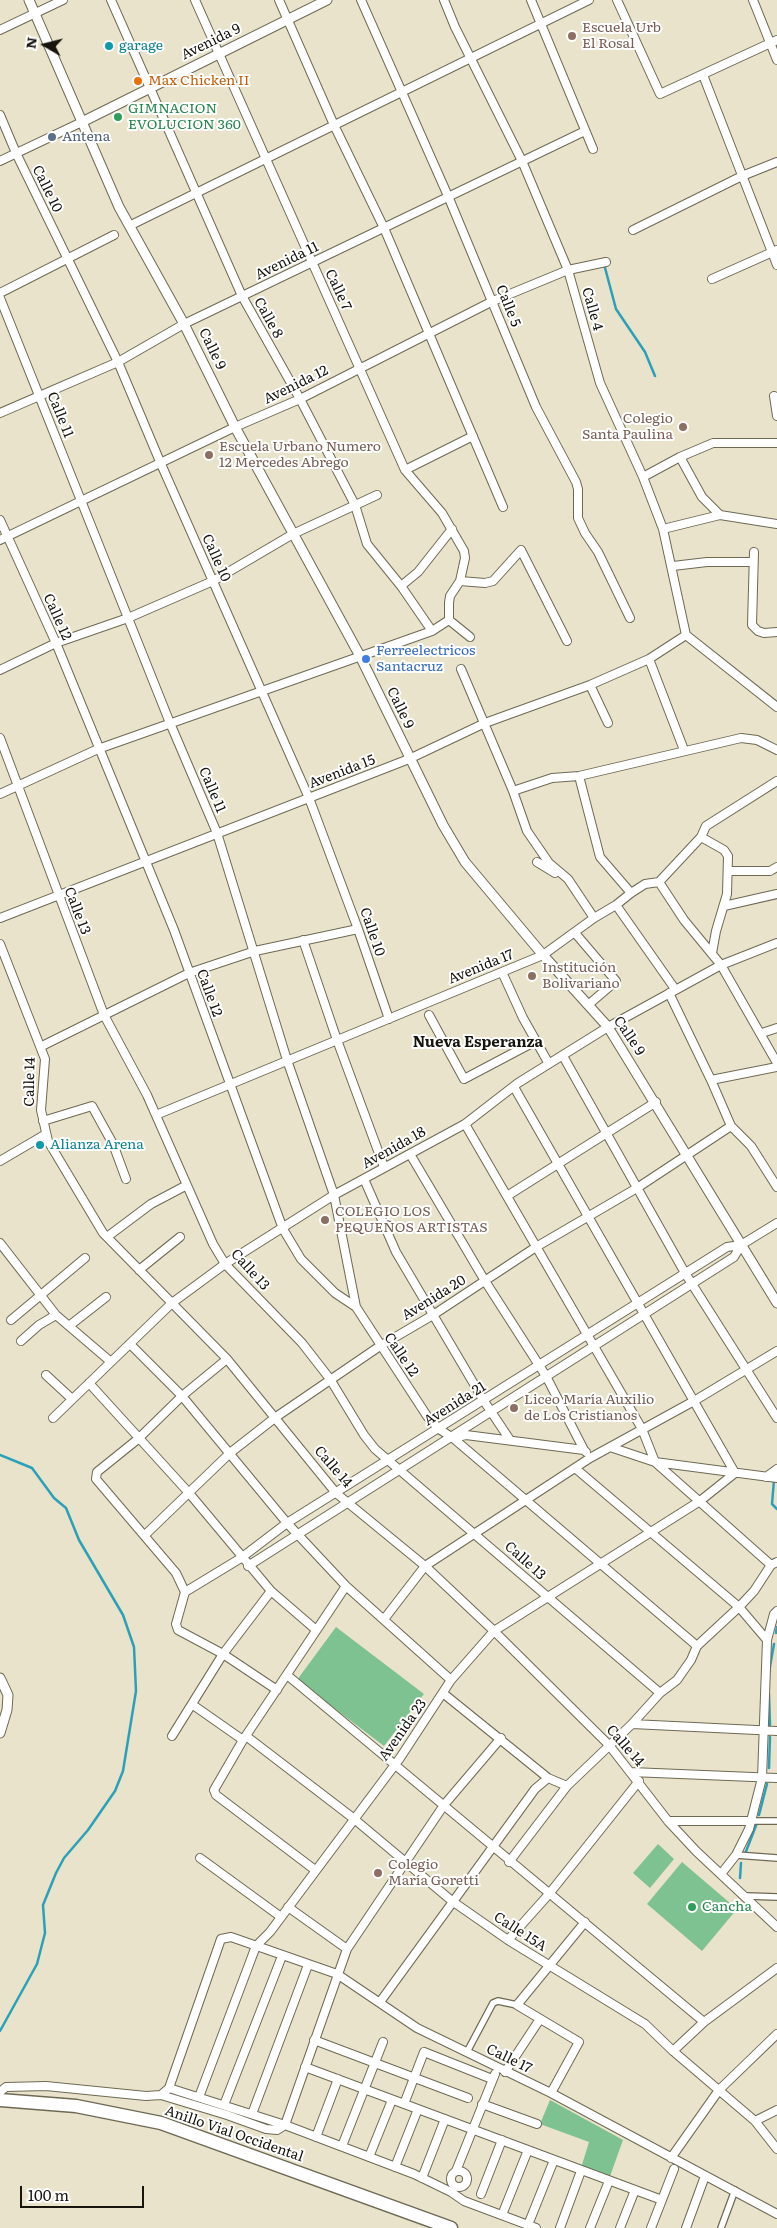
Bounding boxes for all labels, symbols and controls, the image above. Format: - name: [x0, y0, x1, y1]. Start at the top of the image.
- north arrow: [20, 20, 70, 70]
- street label: Avenida 9: [178, 20, 244, 64]
- place label: Escuela Urb El Rosal: [582, 20, 661, 52]
- marker: Escuela Urb El Rosal: [566, 30, 578, 42]
- text: N: [19, 36, 41, 50]
- place label: garage: [119, 38, 163, 54]
- marker: garage: [103, 40, 115, 52]
- place label: Max Chicken II: [148, 73, 250, 89]
- marker: Max Chicken II: [132, 75, 144, 87]
- place label: GIMNACION EVOLUCION 360: [128, 101, 241, 134]
- marker: GIMNACION EVOLUCION 360: [112, 111, 124, 123]
- place label: Antena: [62, 129, 110, 145]
- marker: Antena: [46, 131, 58, 143]
- street label: Calle 10: [28, 163, 66, 215]
- street label: Avenida 11: [253, 238, 321, 284]
- street label: Calle 7: [321, 267, 355, 313]
- street label: Calle 5: [492, 283, 524, 329]
- street label: Calle 4: [578, 285, 606, 333]
- street label: Calle 8: [250, 295, 286, 341]
- street label: Calle 9: [195, 326, 229, 372]
- street label: Avenida 12: [261, 362, 331, 408]
- street label: Calle 11: [43, 390, 77, 440]
- place label: Colegio Santa Paulina: [582, 411, 673, 444]
- marker: Colegio Santa Paulina: [677, 421, 689, 433]
- place label: Escuela Urbano Numero 12 Mercedes Abrego: [219, 439, 381, 472]
- marker: Escuela Urbano Numero 12 Mercedes Abrego: [203, 449, 215, 461]
- street label: Calle 10: [198, 532, 234, 584]
- street label: Calle 12: [39, 591, 75, 643]
- place label: Ferreelectricos Santacruz: [376, 643, 475, 676]
- marker: Ferreelectricos Santacruz: [360, 653, 372, 665]
- street label: Calle 9: [383, 685, 417, 731]
- street label: Avenida 15: [306, 752, 378, 792]
- street label: Calle 11: [195, 765, 229, 815]
- street label: Calle 13: [60, 885, 94, 937]
- street label: Calle 10: [356, 905, 388, 959]
- street label: Avenida 17: [446, 946, 516, 988]
- place label: Institución Bolivariano: [542, 960, 620, 992]
- street label: Calle 12: [193, 967, 225, 1019]
- marker: Institución Bolivariano: [526, 970, 538, 982]
- street label: Calle 9: [610, 1013, 648, 1059]
- district label: Nueva Esperanza: [413, 1034, 543, 1052]
- street label: Calle 14: [21, 1057, 39, 1107]
- street label: Avenida 18: [359, 1124, 429, 1172]
- place label: Alianza Arena: [50, 1137, 144, 1153]
- marker: Alianza Arena: [34, 1139, 46, 1151]
- place label: COLEGIO LOS PEQUEÑOS ARTISTAS: [335, 1204, 488, 1236]
- marker: COLEGIO LOS PEQUEÑOS ARTISTAS: [319, 1214, 331, 1226]
- street label: Calle 13: [227, 1246, 273, 1294]
- street label: Avenida 20: [399, 1272, 469, 1324]
- street label: Calle 12: [380, 1330, 422, 1380]
- street label: Avenida 21: [421, 1378, 489, 1430]
- place label: Liceo María Auxilio de Los Cristianos: [524, 1392, 654, 1424]
- marker: Liceo María Auxilio de Los Cristianos: [508, 1402, 520, 1414]
- street label: Calle 14: [310, 1443, 356, 1491]
- street label: Calle 13: [501, 1538, 549, 1584]
- street label: Avenida 23: [376, 1696, 430, 1764]
- street label: Calle 14: [602, 1722, 648, 1770]
- place label: Colegio María Goretti: [388, 1857, 479, 1890]
- marker: Colegio María Goretti: [372, 1867, 384, 1879]
- place label: Cancha: [702, 1899, 752, 1915]
- marker: Cancha: [686, 1901, 698, 1913]
- street label: Calle 15A: [490, 1909, 550, 1955]
- street label: Calle 17: [483, 2041, 535, 2077]
- street label: Anillo Vial Occidental: [163, 2102, 305, 2166]
- scale bar: [22, 2176, 146, 2208]
- text: 100 m: [28, 2183, 69, 2206]

